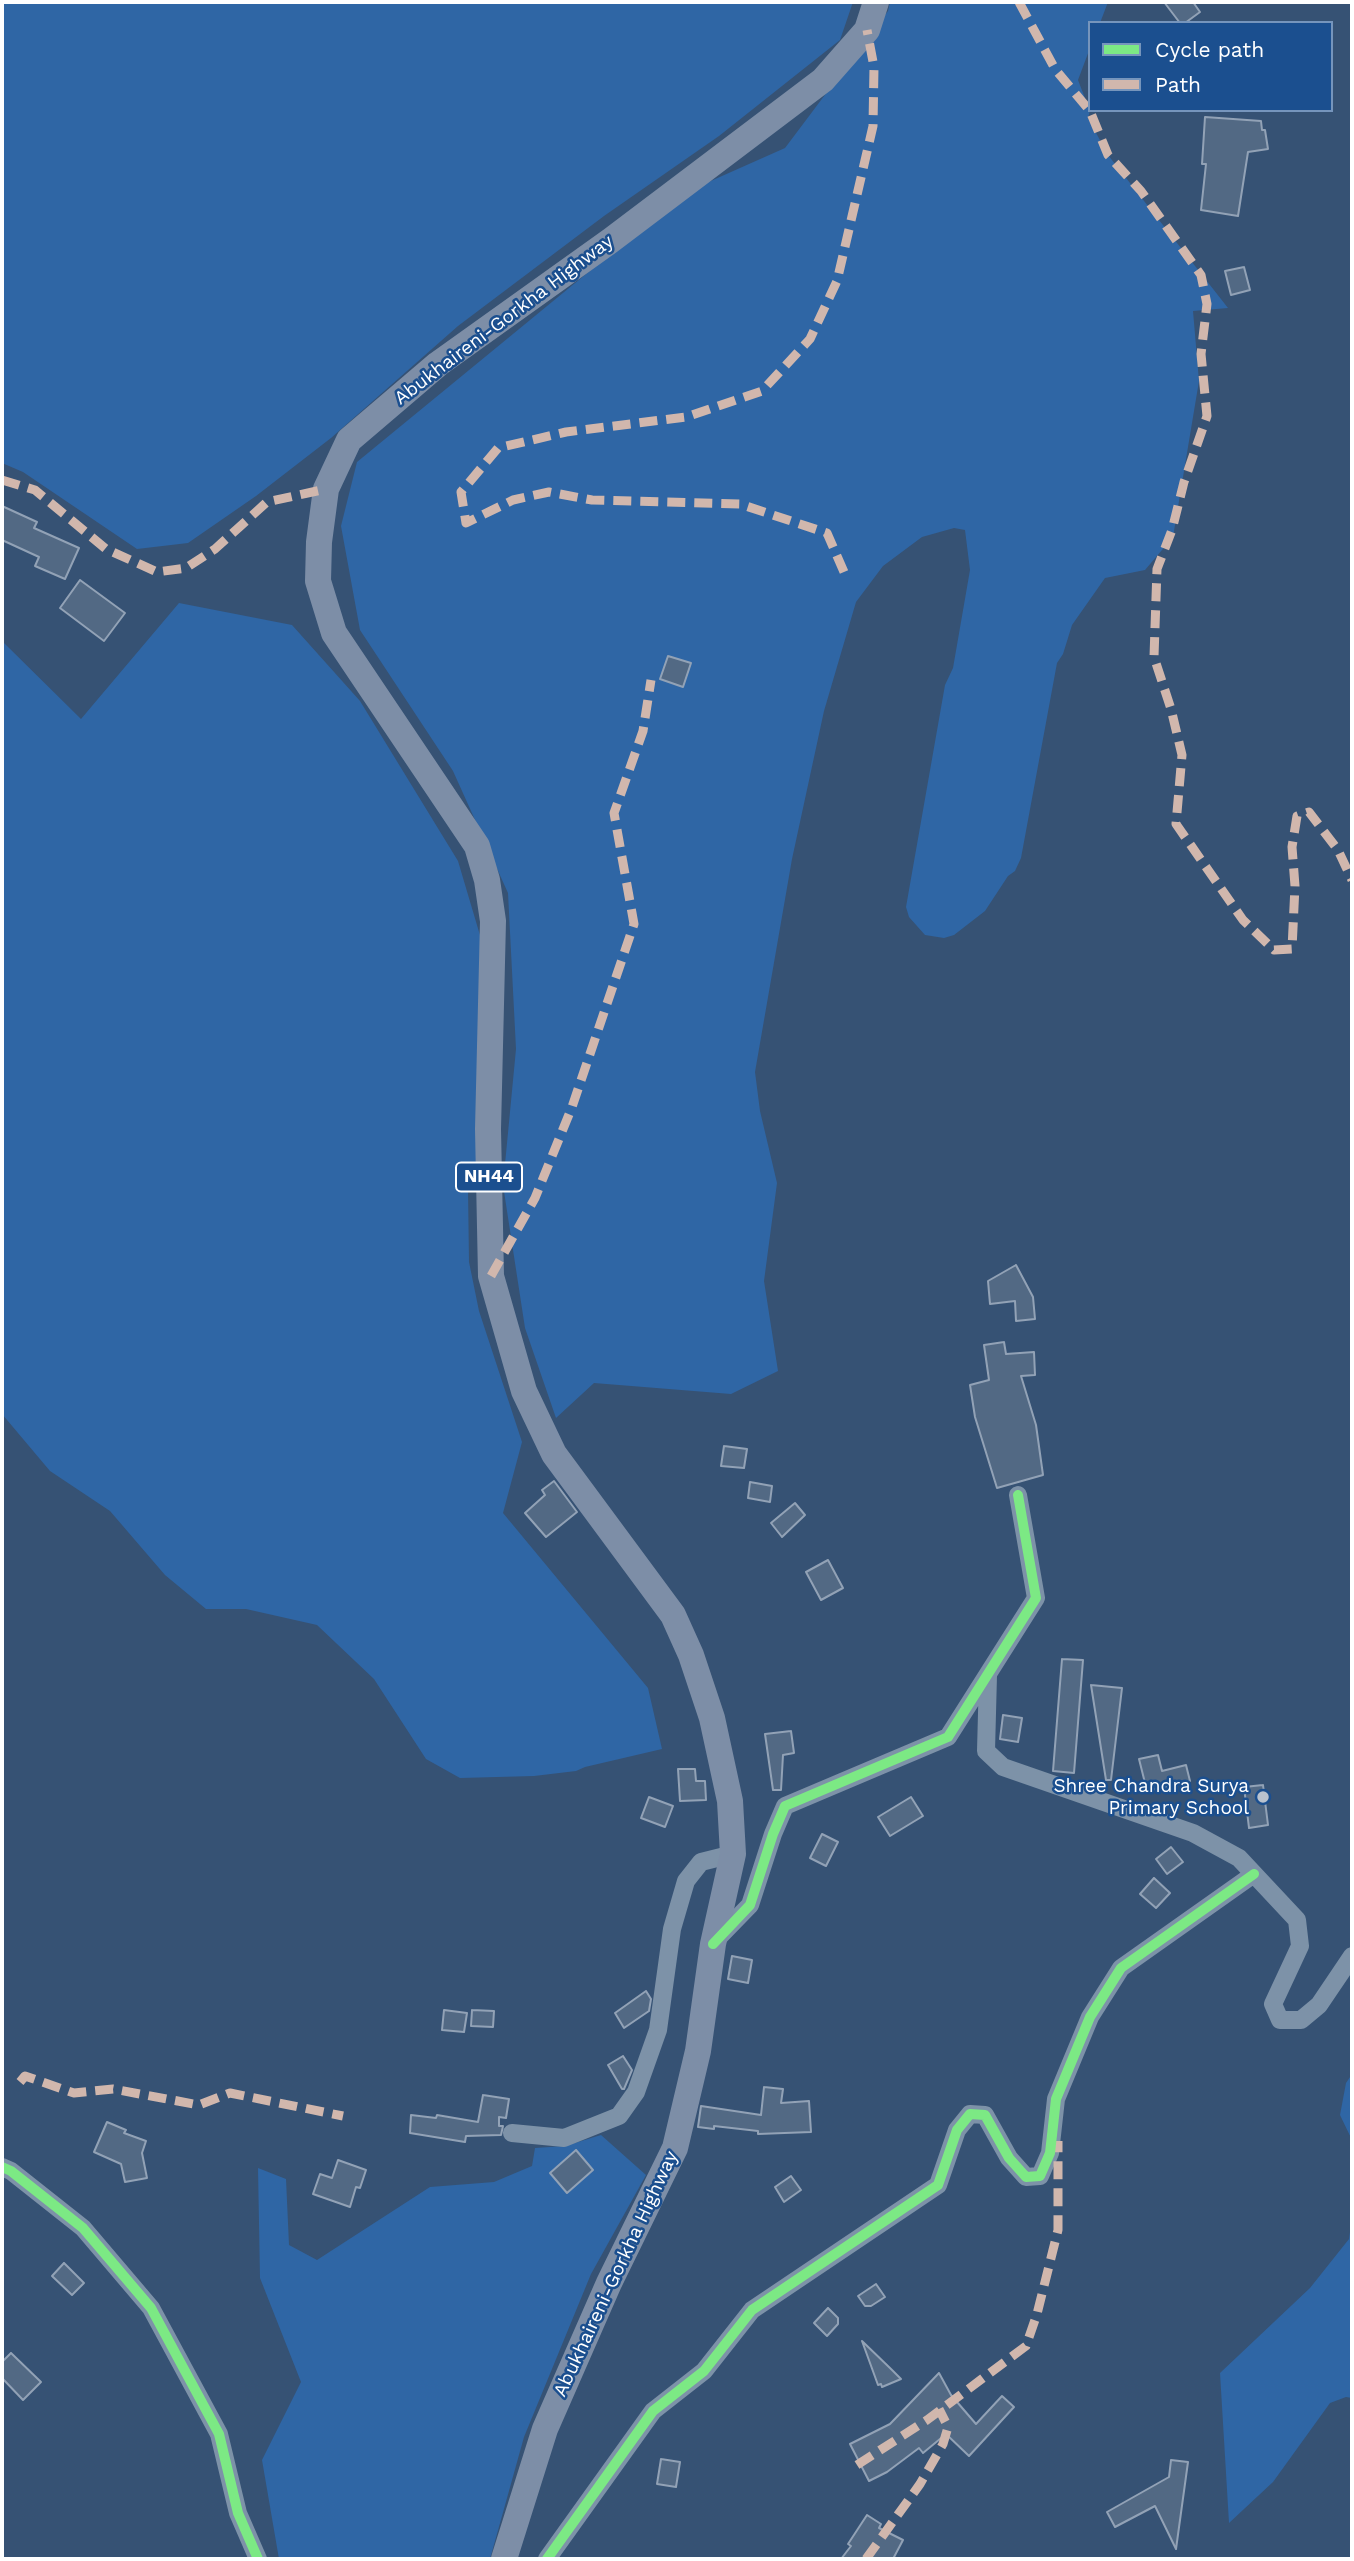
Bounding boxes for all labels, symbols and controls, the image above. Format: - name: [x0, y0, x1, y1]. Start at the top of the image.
- legend: [1088, 21, 1333, 112]
- text: Cycle path: [1155, 37, 1264, 62]
- text: Path: [1155, 72, 1201, 97]
- street label: Abukhaireni-Gorkha Highway: [390, 230, 618, 410]
- road number: NH44: [456, 1162, 522, 1192]
- place label: Shree Chandra Surya Primary School: [1053, 1775, 1249, 1819]
- marker: Shree Chandra Surya Primary School: [1255, 1789, 1271, 1805]
- street label: Abukhaireni-Gorkha Highway: [549, 2148, 683, 2400]

